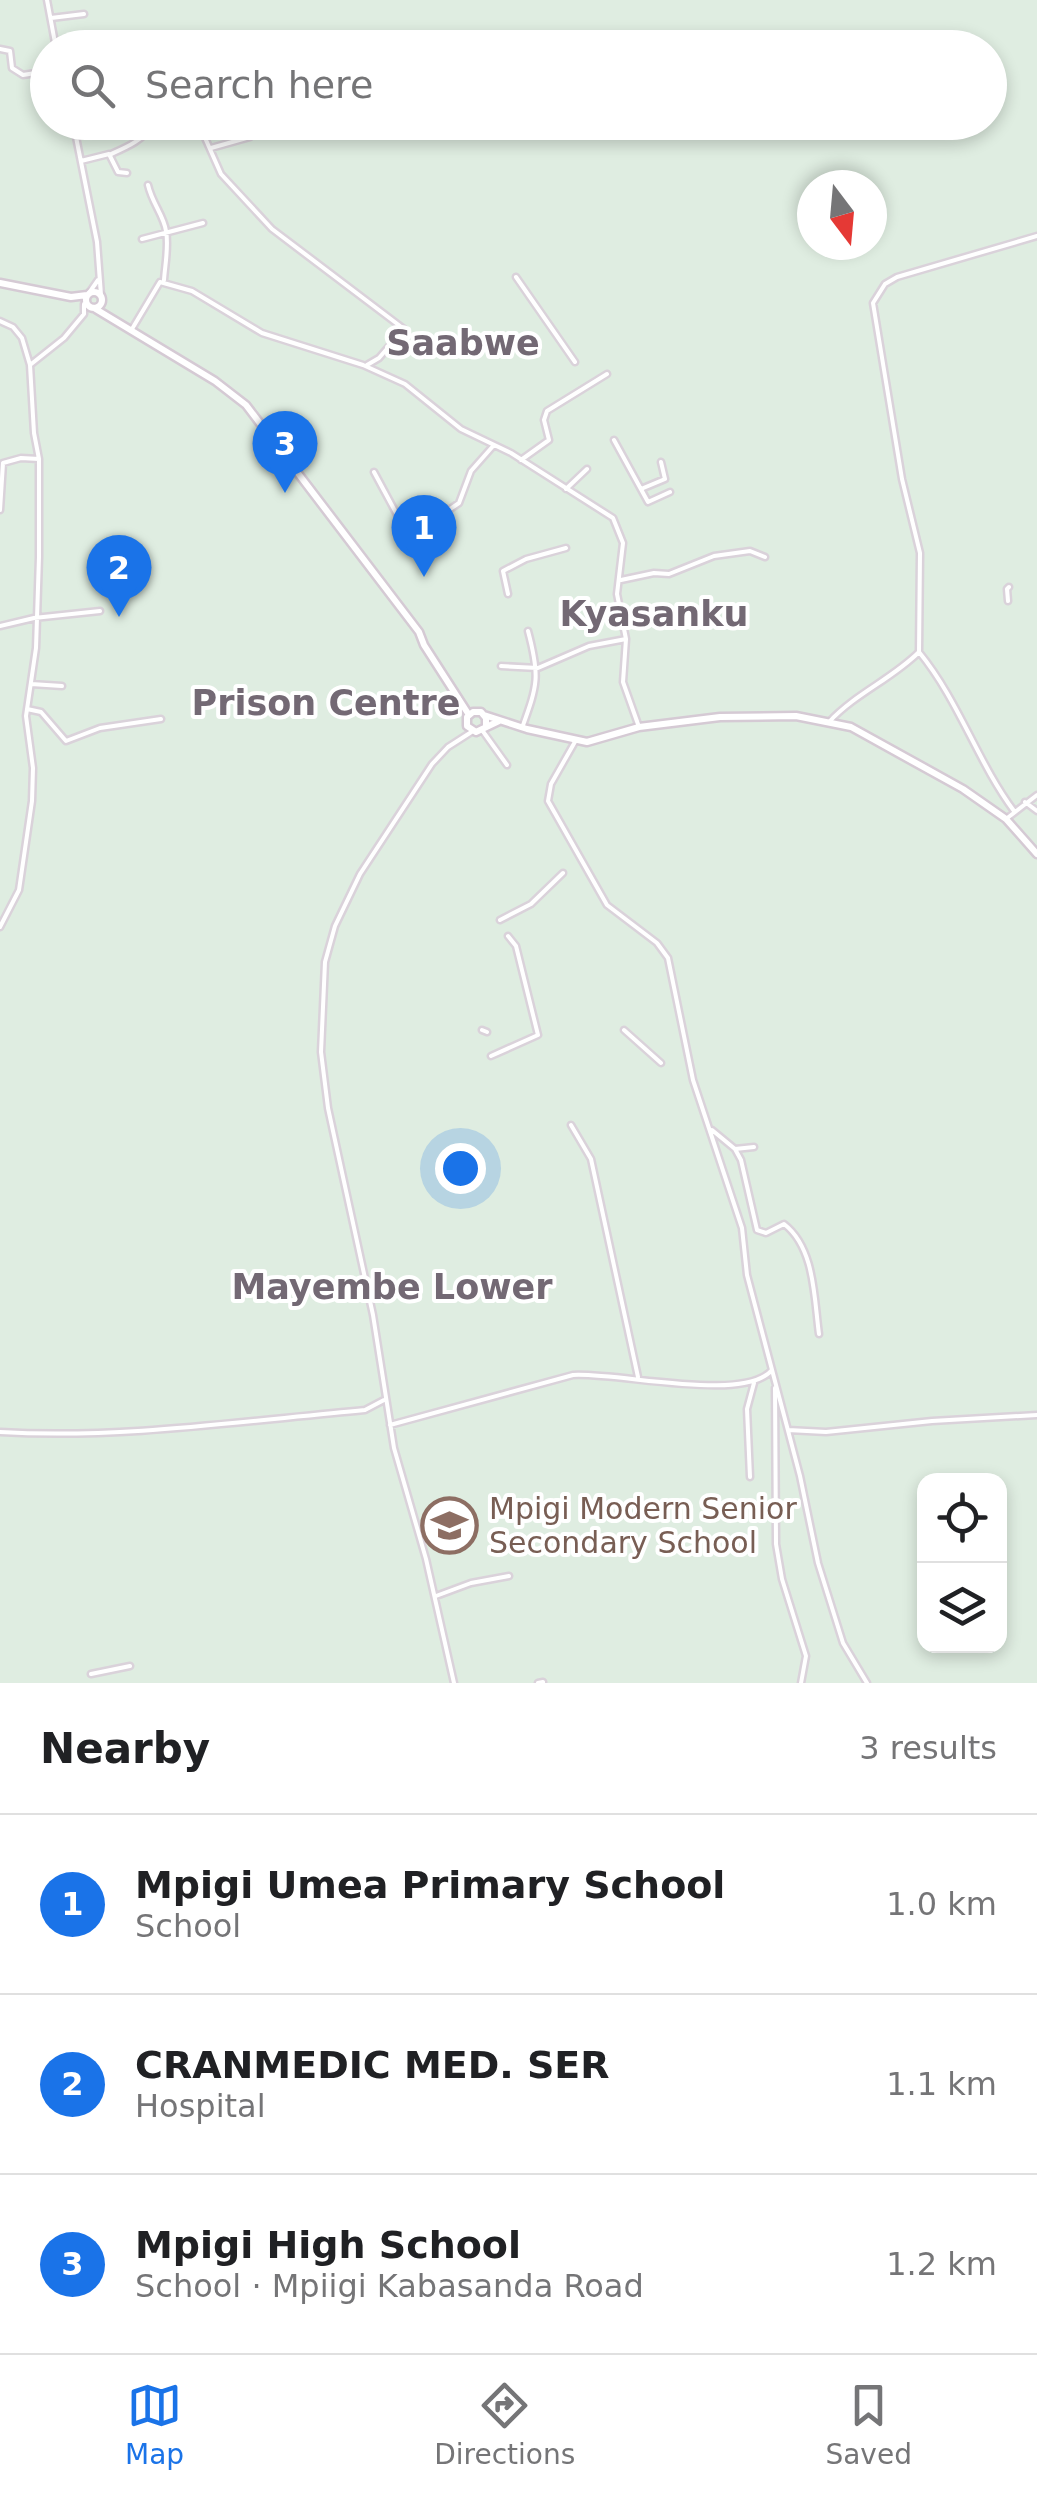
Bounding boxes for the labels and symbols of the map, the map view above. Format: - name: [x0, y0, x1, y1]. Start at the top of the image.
- north arrow: [797, 170, 887, 260]
- district label: Saabwe: [386, 323, 540, 363]
- pin: 3: [252, 410, 318, 493]
- pin: 1: [392, 494, 456, 577]
- pin: 2: [86, 534, 152, 617]
- district label: Kyasanku: [560, 594, 748, 634]
- district label: Prison Centre: [192, 683, 460, 723]
- your location: [435, 1143, 486, 1194]
- district label: Mayembe Lower: [231, 1267, 553, 1307]
- place label: Mpigi Modern Senior Secondary School: [489, 1491, 797, 1560]
- school or university icon: Mpigi Modern Senior Secondary School: [420, 1495, 480, 1555]

